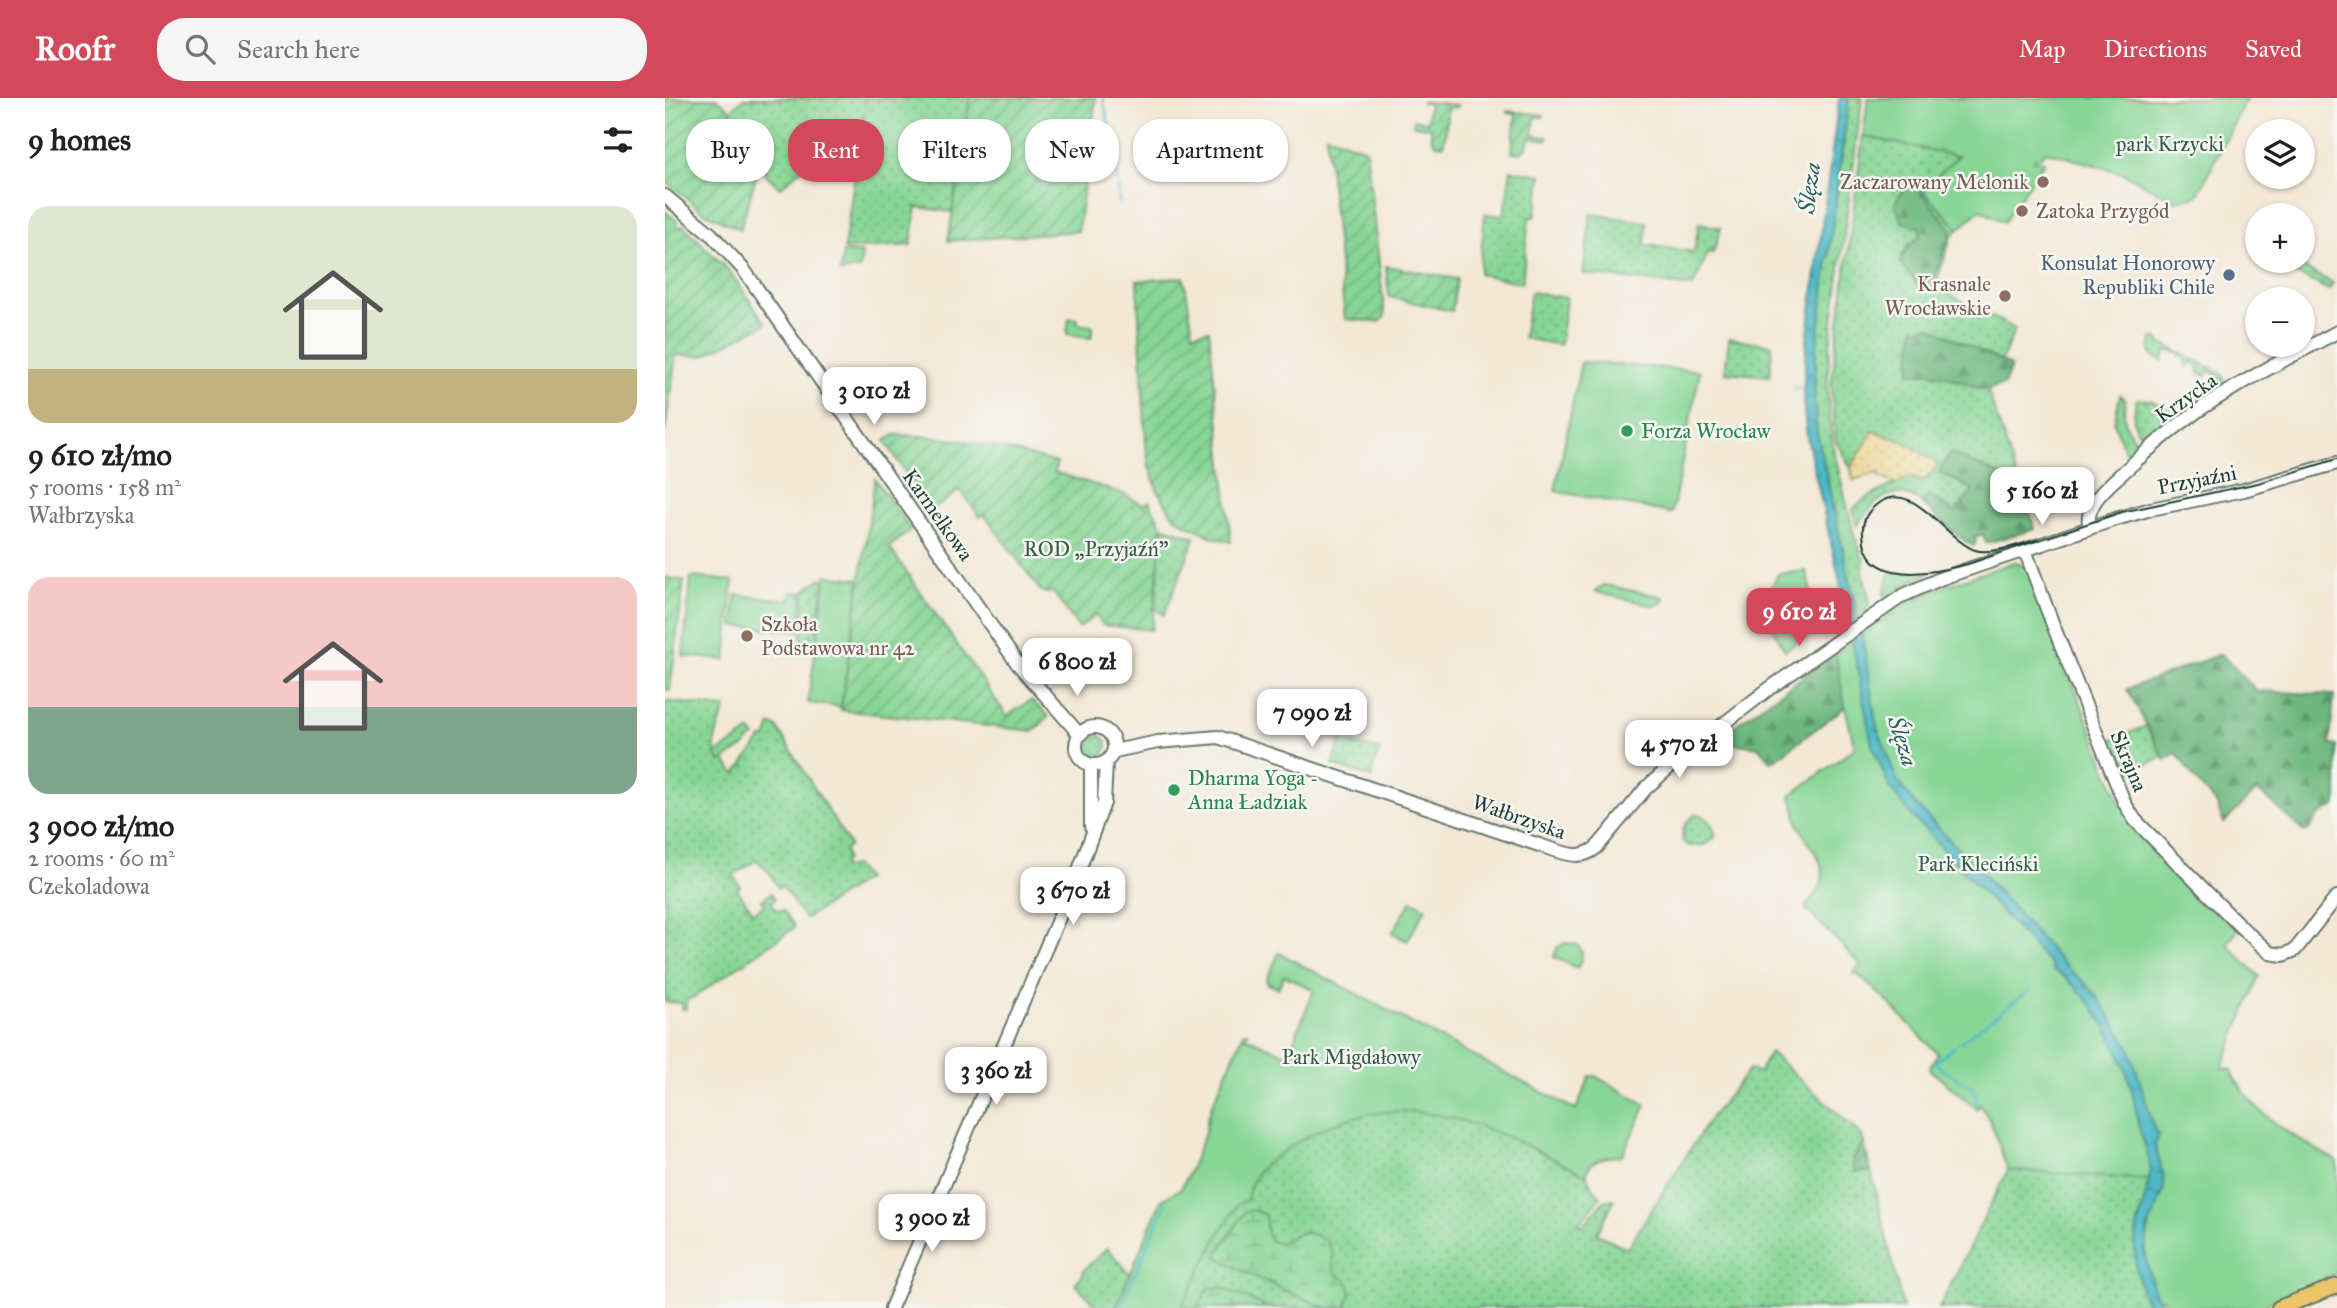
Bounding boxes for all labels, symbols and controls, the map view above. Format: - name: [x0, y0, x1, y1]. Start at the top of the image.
- search box: [157, 18, 647, 81]
- text: Roofr: [35, 29, 115, 69]
- icon: search: [181, 30, 219, 68]
- text: Search here: [237, 33, 360, 65]
- text: Map: [2019, 34, 2066, 64]
- text: Directions: [2104, 34, 2207, 64]
- text: Saved: [2245, 34, 2302, 64]
- chip: Buy: [686, 119, 774, 182]
- chip: Rent: [788, 119, 884, 182]
- chip: Filters: [898, 119, 1011, 182]
- chip: New: [1025, 119, 1119, 182]
- chip: Apartment: [1133, 119, 1288, 182]
- map controls: [2245, 119, 2315, 357]
- button: layers: [2245, 119, 2315, 189]
- icon: filters: [599, 121, 637, 159]
- text: 9 homes: [28, 122, 131, 158]
- park label: park Krzycki: [2115, 131, 2224, 157]
- water label: Ślęza: [1791, 161, 1826, 216]
- place label: Zaczarowany Melonik: [1840, 169, 2029, 195]
- marker: Zaczarowany Melonik: [2035, 174, 2051, 190]
- place label: Zatoka Przygód: [2036, 198, 2170, 224]
- marker: Zatoka Przygód: [2014, 203, 2030, 219]
- button: +: [2245, 203, 2315, 273]
- place label: Konsulat Honorowy Republiki Chile: [2040, 250, 2216, 300]
- icon: home: [270, 252, 396, 378]
- marker: Konsulat Honorowy Republiki Chile: [2221, 267, 2237, 283]
- place label: Krasnale Wrocławskie: [1885, 271, 1991, 321]
- button: −: [2245, 287, 2315, 357]
- marker: Krasnale Wrocławskie: [1997, 288, 2013, 304]
- street label: Krzycka: [2150, 367, 2222, 429]
- pin: 3 010 zł: [802, 368, 946, 427]
- text: 3 010 zł: [838, 376, 910, 404]
- place label: Forza Wrocław: [1641, 418, 1771, 444]
- marker: Forza Wrocław: [1619, 423, 1635, 439]
- text: 9 610 zł/mo: [28, 437, 172, 473]
- street label: Przyjaźni: [2155, 460, 2239, 500]
- street label: Karmelkowa: [897, 464, 979, 566]
- pin: 5 160 zł: [1970, 468, 2114, 527]
- text: 5 rooms · 158 m²: [28, 473, 181, 501]
- text: 5 160 zł: [2006, 476, 2078, 504]
- text: Wałbrzyska: [28, 501, 134, 529]
- park label: ROD „Przyjaźń”: [1023, 536, 1169, 562]
- pin: 9 610 zł: [1727, 588, 1871, 648]
- text: 9 610 zł: [1762, 597, 1836, 625]
- place label: Szkoła Podstawowa nr 42: [761, 611, 915, 661]
- icon: home: [270, 623, 396, 749]
- marker: Szkoła Podstawowa nr 42: [739, 628, 755, 644]
- pin: 6 800 zł: [1005, 638, 1149, 698]
- text: 6 800 zł: [1038, 647, 1116, 675]
- pin: 7 090 zł: [1240, 690, 1384, 749]
- text: 7 090 zł: [1273, 698, 1351, 726]
- water label: Ślęza: [1881, 711, 1925, 770]
- pin: 4 570 zł: [1607, 720, 1751, 780]
- street label: Skrajna: [2105, 726, 2154, 796]
- text: 4 570 zł: [1641, 729, 1717, 757]
- place label: Dharma Yoga - Anna Ładziak: [1187, 765, 1318, 815]
- marker: Dharma Yoga - Anna Ładziak: [1166, 782, 1182, 798]
- street label: Wałbrzyska: [1469, 789, 1569, 845]
- text: 3 900 zł/mo: [28, 808, 174, 844]
- text: 2 rooms · 60 m²: [28, 844, 175, 872]
- park label: Park Kleciński: [1918, 851, 2039, 877]
- pin: 3 670 zł: [1001, 868, 1145, 927]
- text: Czekoladowa: [28, 872, 150, 900]
- text: 3 670 zł: [1036, 876, 1110, 904]
- park label: Park Migdałowy: [1282, 1044, 1422, 1070]
- pin: 3 360 zł: [924, 1048, 1068, 1107]
- text: 3 360 zł: [961, 1056, 1031, 1084]
- pin: 3 900 zł: [860, 1194, 1004, 1254]
- text: 3 900 zł: [894, 1203, 970, 1231]

